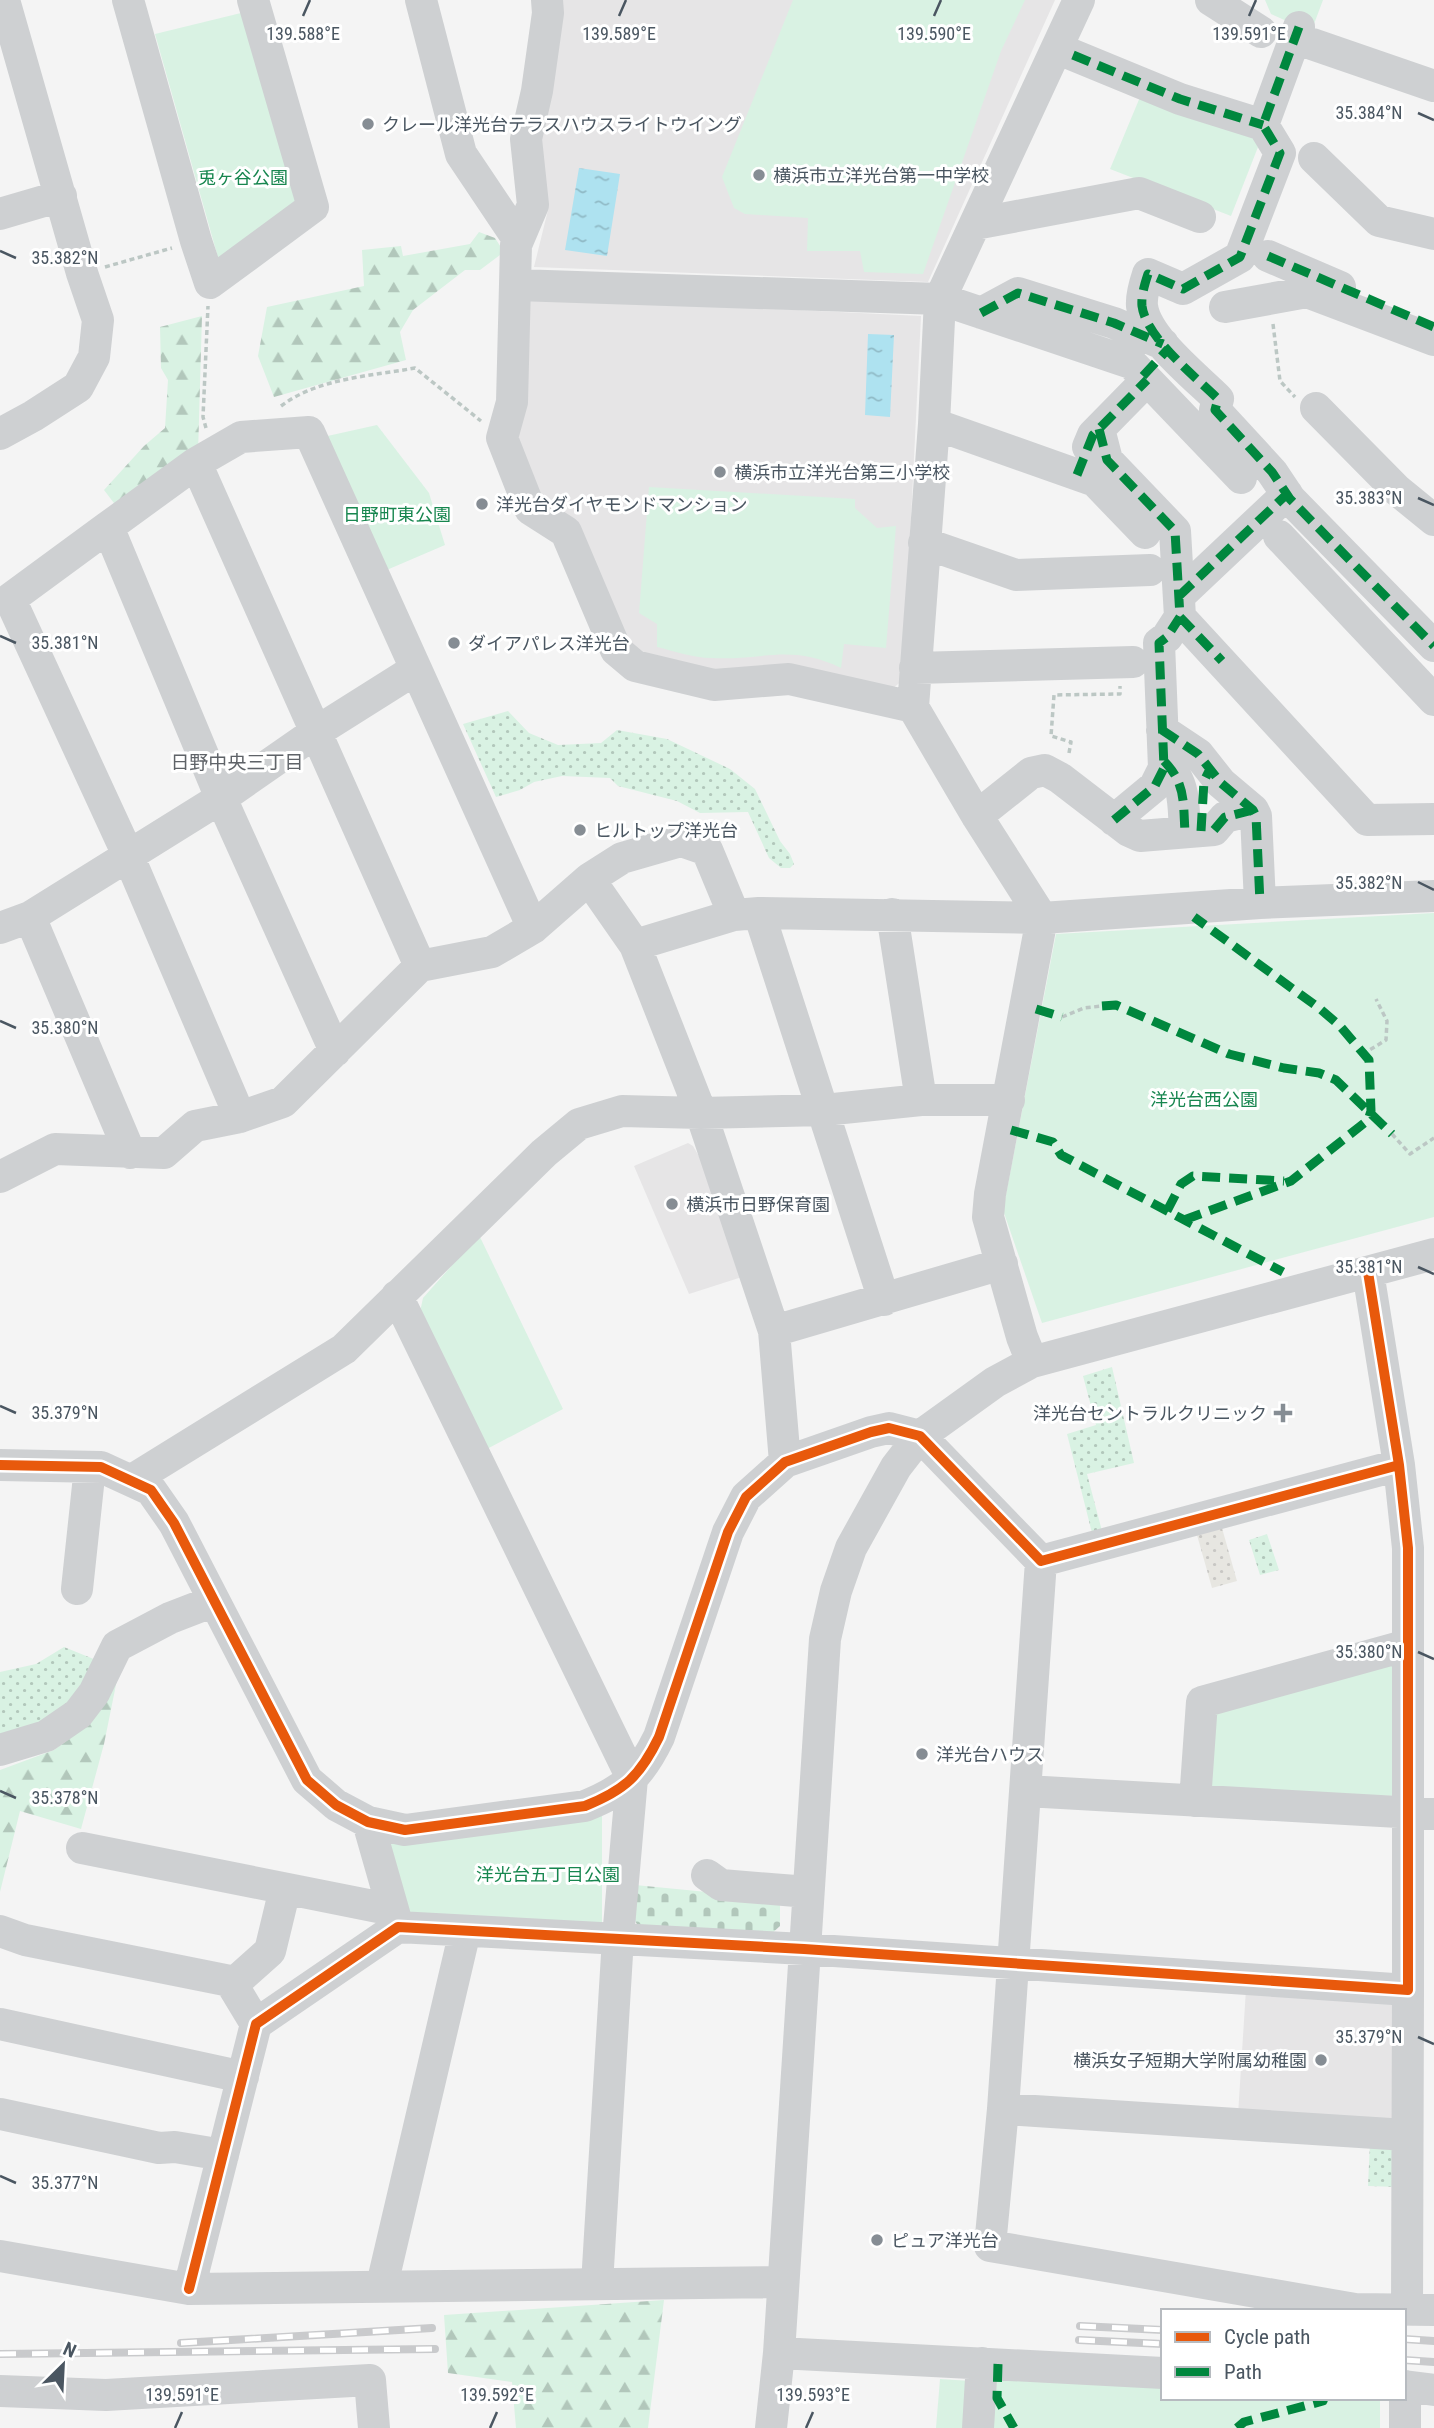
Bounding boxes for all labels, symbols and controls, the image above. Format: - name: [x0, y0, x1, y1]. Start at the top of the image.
- text: 139.588°E: [266, 23, 340, 44]
- text: 139.589°E: [582, 23, 656, 44]
- text: 139.590°E: [897, 23, 971, 44]
- text: 139.591°E: [1212, 23, 1286, 44]
- text: 35.384°N: [1335, 102, 1403, 123]
- place label: クレール洋光台テラスハウスライトウイング: [382, 114, 742, 135]
- marker: クレール洋光台テラスハウスライトウイング: [360, 116, 376, 132]
- place label: 横浜市立洋光台第一中学校: [773, 165, 989, 186]
- park label: 兎ヶ谷公園: [198, 167, 288, 188]
- marker: 横浜市立洋光台第一中学校: [751, 167, 767, 183]
- text: 35.382°N: [31, 247, 99, 268]
- place label: 横浜市立洋光台第三小学校: [734, 462, 950, 483]
- marker: 横浜市立洋光台第三小学校: [712, 464, 728, 480]
- text: 35.383°N: [1335, 487, 1403, 508]
- place label: 洋光台ダイヤモンドマンション: [496, 494, 747, 515]
- marker: 洋光台ダイヤモンドマンション: [474, 496, 490, 512]
- park label: 日野町東公園: [343, 504, 451, 525]
- text: 35.381°N: [31, 632, 99, 653]
- place label: ダイアパレス洋光台: [468, 633, 630, 654]
- marker: ダイアパレス洋光台: [446, 635, 462, 651]
- district label: 日野中央三丁目: [170, 751, 304, 774]
- place label: ヒルトップ洋光台: [594, 820, 738, 841]
- marker: ヒルトップ洋光台: [572, 822, 588, 838]
- text: 35.382°N: [1335, 872, 1403, 893]
- text: 35.380°N: [31, 1017, 99, 1038]
- park label: 洋光台西公園: [1150, 1089, 1258, 1110]
- place label: 横浜市日野保育園: [686, 1194, 830, 1215]
- marker: 横浜市日野保育園: [664, 1196, 680, 1212]
- text: 35.381°N: [1335, 1256, 1403, 1277]
- text: 35.379°N: [31, 1402, 99, 1423]
- place label: 洋光台セントラルクリニック: [1033, 1403, 1267, 1424]
- marker: 洋光台セントラルクリニック: [1273, 1403, 1293, 1423]
- text: 35.380°N: [1335, 1641, 1403, 1662]
- place label: 洋光台ハウス: [936, 1744, 1044, 1765]
- marker: 洋光台ハウス: [914, 1746, 930, 1762]
- text: 35.378°N: [31, 1787, 99, 1808]
- park label: 洋光台五丁目公園: [476, 1864, 620, 1885]
- text: 35.379°N: [1335, 2026, 1403, 2047]
- place label: 横浜女子短期大学附属幼稚園: [1073, 2050, 1307, 2071]
- marker: 横浜女子短期大学附属幼稚園: [1313, 2052, 1329, 2068]
- text: 35.377°N: [31, 2172, 99, 2193]
- place label: ピュア洋光台: [891, 2230, 999, 2251]
- marker: ピュア洋光台: [869, 2232, 885, 2248]
- legend: [1161, 2309, 1406, 2400]
- text: Cycle path: [1224, 2325, 1310, 2349]
- north arrow: [28, 2330, 98, 2400]
- text: N: [60, 2337, 80, 2363]
- text: Path: [1224, 2360, 1262, 2384]
- text: 139.591°E: [145, 2384, 219, 2405]
- text: 139.592°E: [460, 2384, 534, 2405]
- text: 139.593°E: [776, 2384, 850, 2405]

